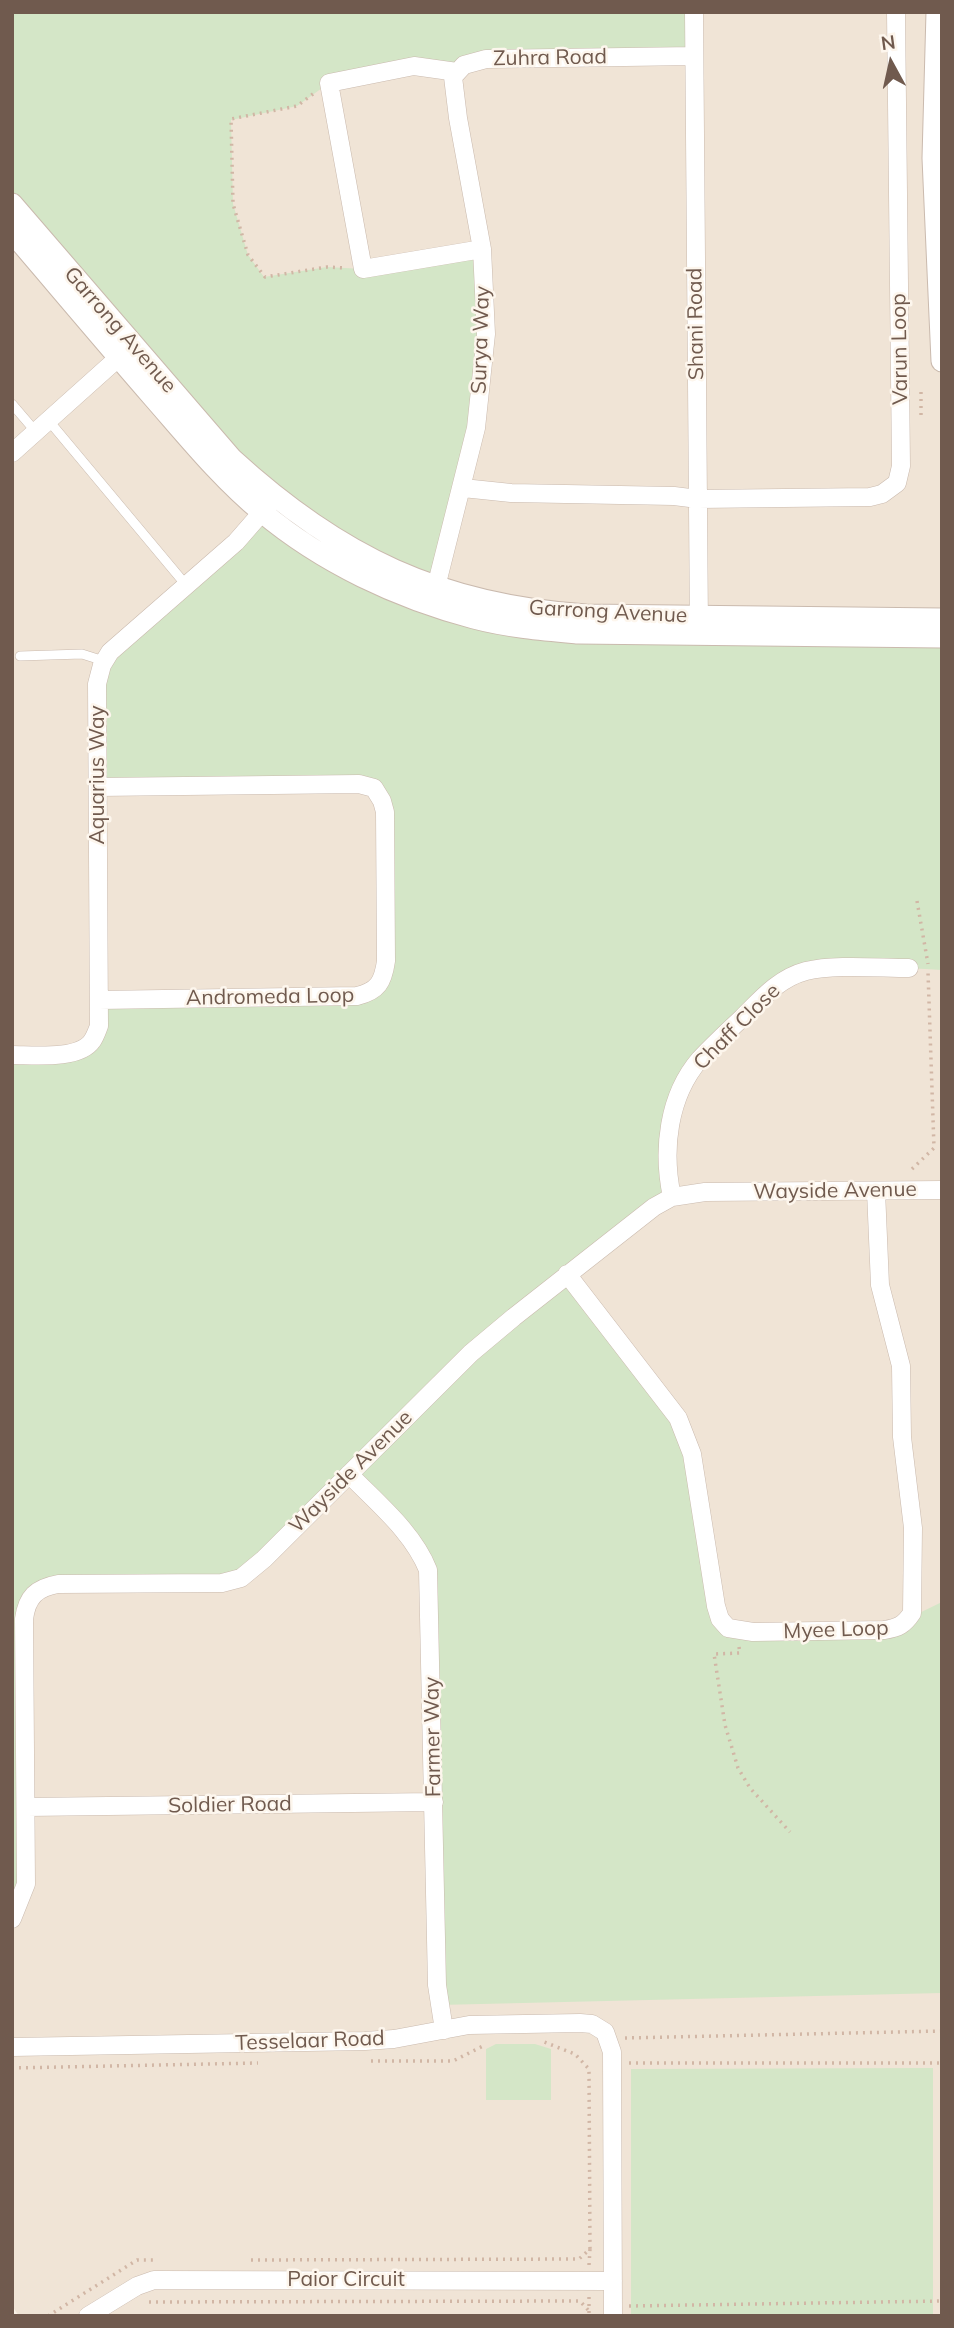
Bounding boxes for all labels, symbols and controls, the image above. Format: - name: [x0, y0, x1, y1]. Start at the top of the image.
- north arrow: [856, 28, 926, 98]
- text: N: [879, 29, 897, 55]
- street label: Zuhra Road: [493, 44, 607, 72]
- street label: Garrong Avenue: [58, 262, 182, 398]
- street label: Shani Road: [682, 268, 710, 380]
- street label: Surya Way: [467, 285, 495, 395]
- street label: Varun Loop: [886, 293, 914, 405]
- street label: Garrong Avenue: [528, 595, 688, 629]
- street label: Aquarius Way: [85, 705, 111, 845]
- street label: Chaff Close: [689, 979, 785, 1075]
- street label: Andromeda Loop: [186, 983, 354, 1011]
- street label: Wayside Avenue: [753, 1177, 917, 1205]
- street label: Wayside Avenue: [284, 1405, 418, 1539]
- street label: Myee Loop: [783, 1616, 889, 1644]
- street label: Farmer Way: [419, 1677, 447, 1797]
- street label: Soldier Road: [168, 1791, 292, 1819]
- street label: Tesselaar Road: [235, 2026, 385, 2056]
- street label: Paior Circuit: [287, 2267, 405, 2293]

